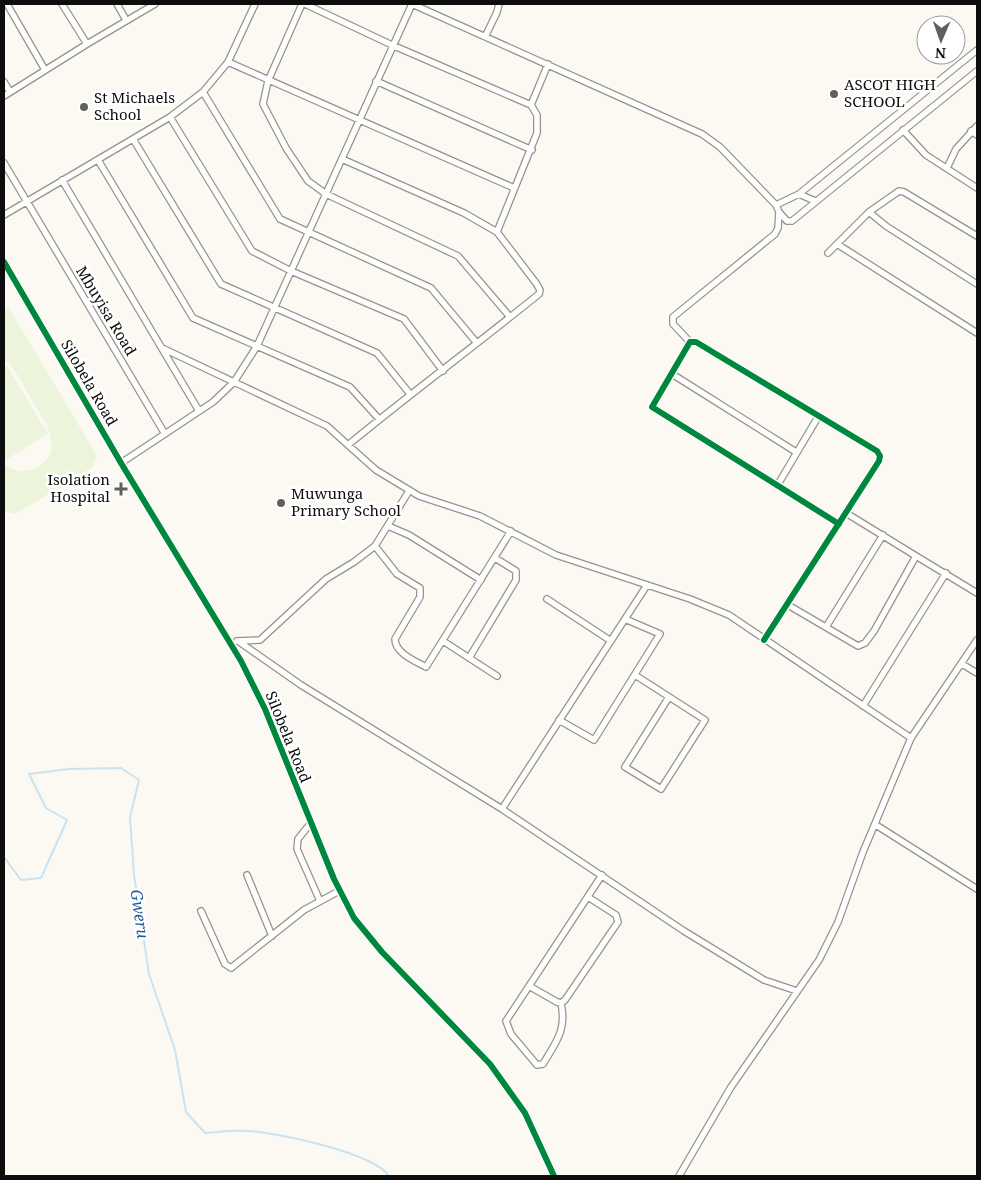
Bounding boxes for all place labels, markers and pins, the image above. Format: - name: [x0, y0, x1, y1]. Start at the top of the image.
- place label: ASCOT HIGH SCHOOL: [844, 74, 936, 111]
- place label: St Michaels School: [94, 87, 175, 124]
- marker: ASCOT HIGH SCHOOL: [828, 88, 840, 100]
- marker: St Michaels School: [78, 101, 90, 113]
- place label: Isolation Hospital: [48, 469, 110, 506]
- marker: Isolation Hospital: [114, 482, 128, 496]
- place label: Muwunga Primary School: [291, 483, 401, 520]
- marker: Muwunga Primary School: [275, 497, 287, 509]

